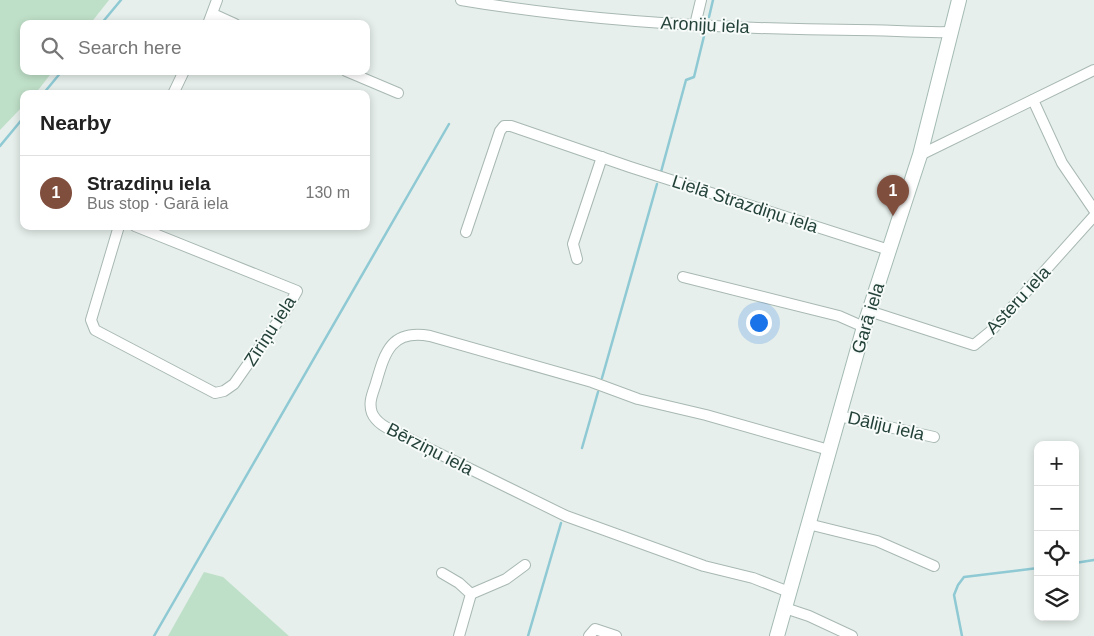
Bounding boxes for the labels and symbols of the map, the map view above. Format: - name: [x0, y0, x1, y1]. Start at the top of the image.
- street label: Aroniju iela: [660, 13, 751, 37]
- street label: Lielā Strazdiņu iela: [670, 171, 821, 237]
- pin: 1: [877, 175, 909, 216]
- street label: Asteru iela: [982, 261, 1055, 338]
- street label: Garā iela: [848, 279, 889, 356]
- street label: Zīriņu iela: [240, 292, 300, 370]
- your location: [746, 310, 772, 336]
- street label: Dāliju iela: [846, 407, 927, 445]
- street label: Bērziņu iela: [384, 419, 477, 480]

